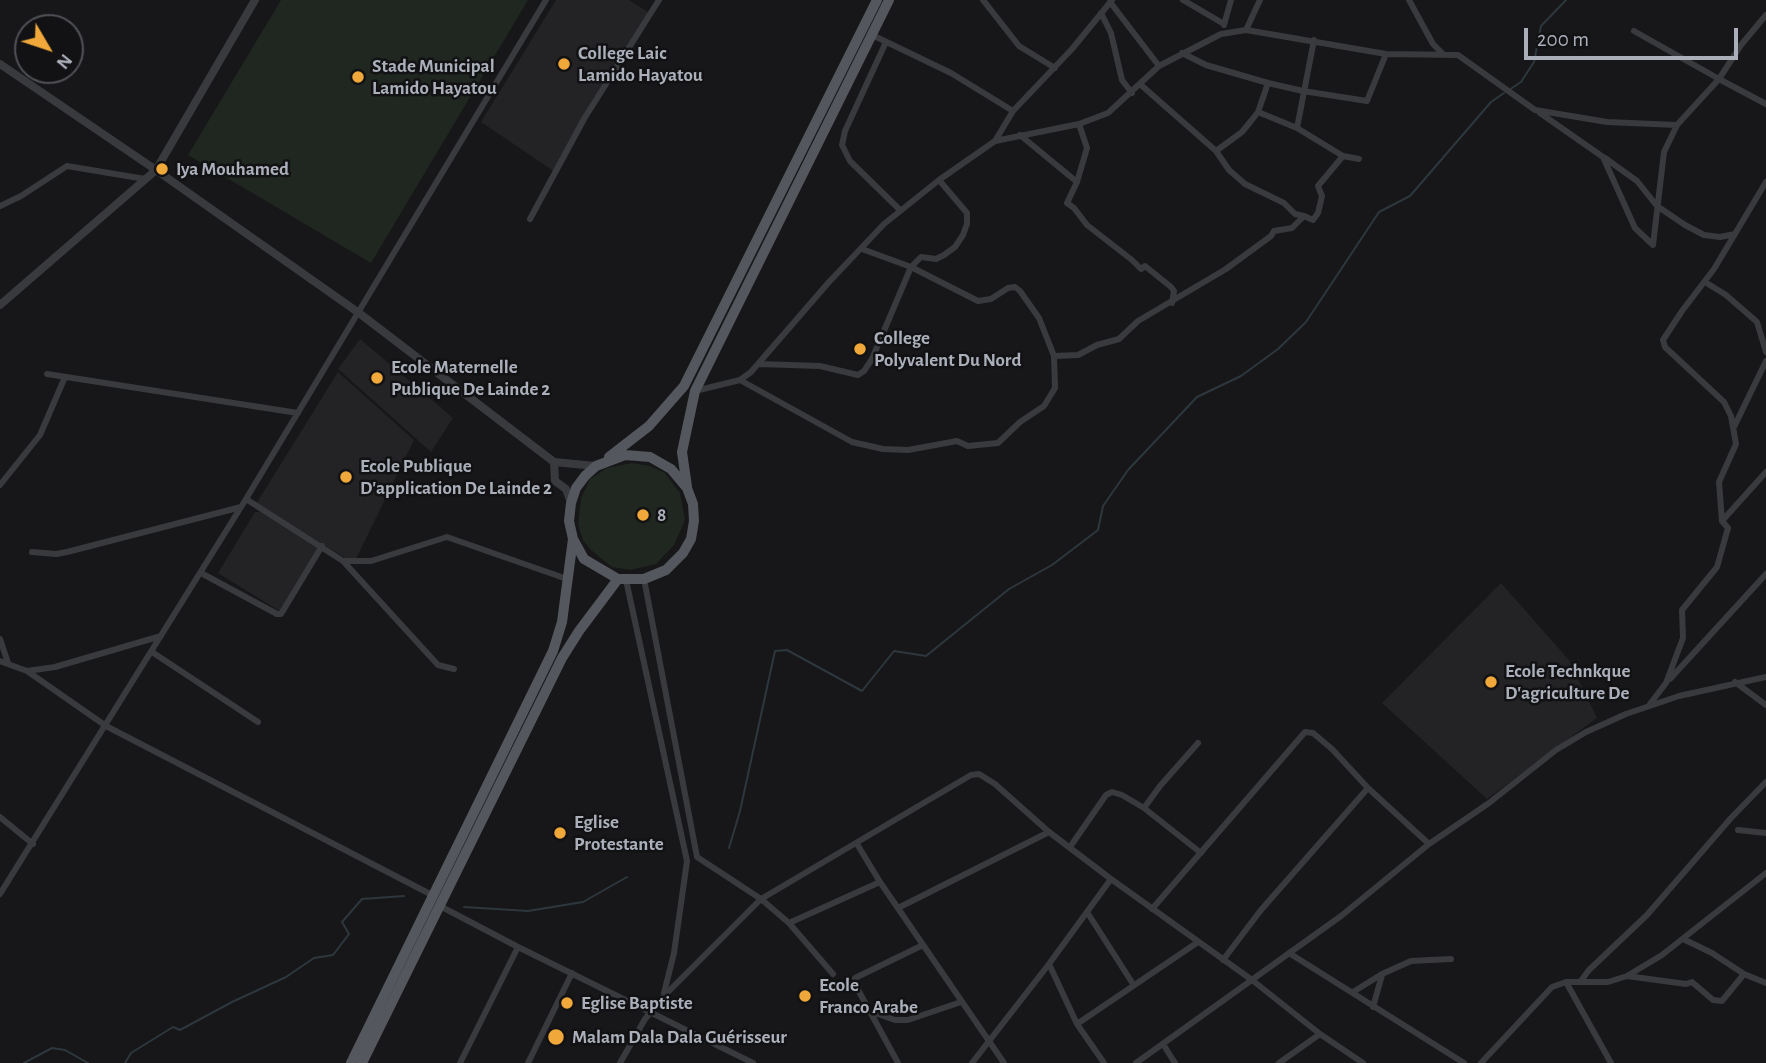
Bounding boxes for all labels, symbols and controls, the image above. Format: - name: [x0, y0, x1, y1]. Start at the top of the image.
- north arrow: [14, 14, 84, 84]
- scale bar: [1528, 14, 1742, 58]
- text: 200 m: [1537, 29, 1589, 50]
- place label: College Laic Lamido Hayatou: [578, 42, 703, 86]
- text: N: [53, 50, 76, 72]
- place label: Stade Municipal Lamido Hayatou: [372, 55, 497, 99]
- marker: College Laic Lamido Hayatou: [556, 56, 572, 72]
- marker: Stade Municipal Lamido Hayatou: [350, 69, 366, 85]
- place label: Iya Mouhamed: [176, 158, 289, 180]
- marker: Iya Mouhamed: [154, 161, 170, 177]
- place label: College Polyvalent Du Nord: [874, 327, 1021, 371]
- marker: College Polyvalent Du Nord: [852, 341, 868, 357]
- place label: Ecole Maternelle Publique De Lainde 2: [391, 356, 550, 400]
- marker: Ecole Maternelle Publique De Lainde 2: [369, 370, 385, 386]
- place label: Ecole Publique D'application De Lainde 2: [360, 455, 552, 499]
- marker: Ecole Publique D'application De Lainde 2: [338, 469, 354, 485]
- place label: 8: [657, 504, 666, 526]
- marker: 8: [635, 507, 651, 523]
- place label: Ecole Technkque D'agriculture De: [1505, 660, 1630, 704]
- marker: Ecole Technkque D'agriculture De: [1483, 674, 1499, 690]
- place label: Eglise Protestante: [574, 811, 664, 855]
- marker: Eglise Protestante: [552, 825, 568, 841]
- place label: Ecole Franco Arabe: [819, 974, 918, 1018]
- marker: Ecole Franco Arabe: [797, 988, 813, 1004]
- place label: Eglise Baptiste: [581, 992, 693, 1014]
- marker: Eglise Baptiste: [559, 995, 575, 1011]
- place label: Malam Dala Dala Guérisseur: [572, 1026, 787, 1048]
- marker: Malam Dala Dala Guérisseur: [546, 1027, 566, 1047]

